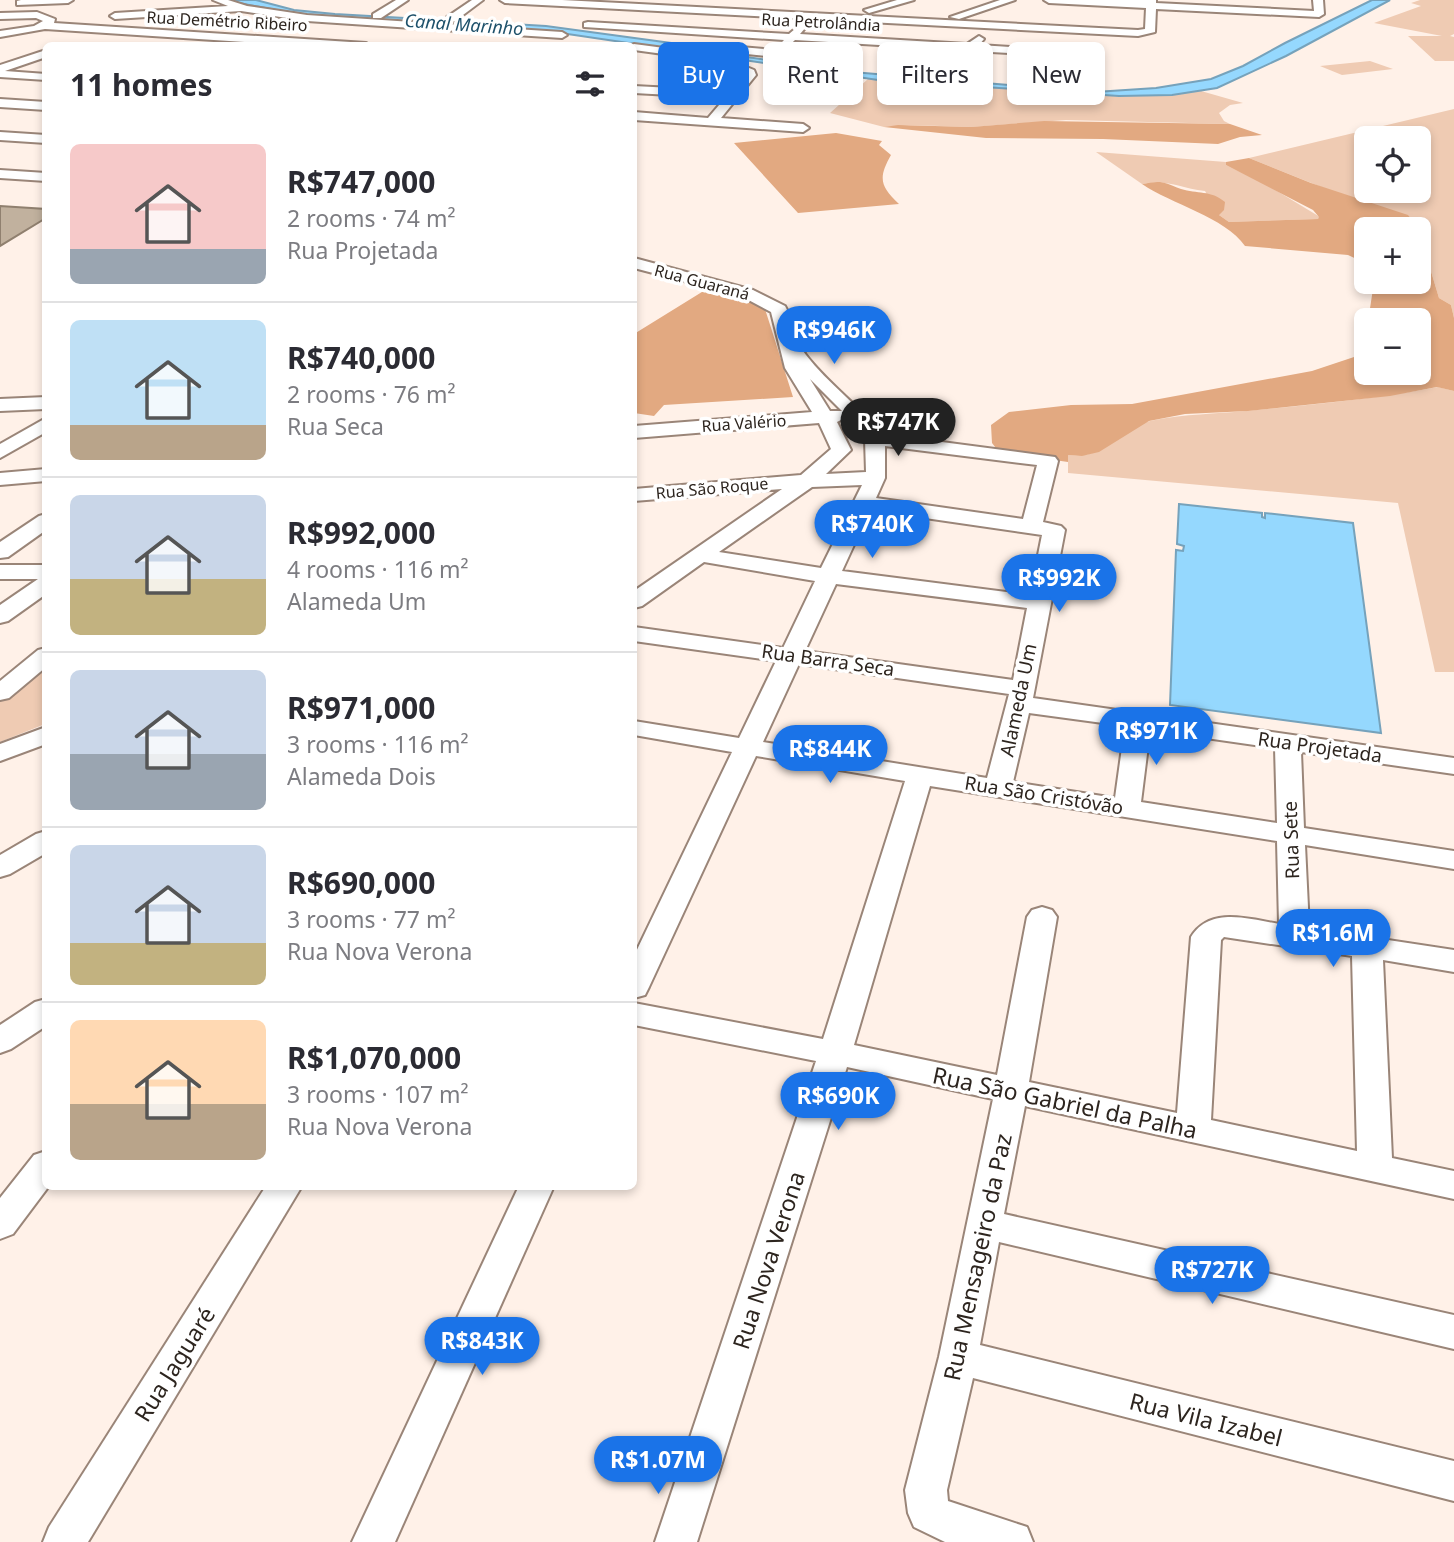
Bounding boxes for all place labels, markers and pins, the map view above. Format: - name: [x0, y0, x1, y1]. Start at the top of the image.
- pin: R$946K: [777, 306, 891, 366]
- pin: R$747K: [841, 398, 955, 458]
- pin: R$740K: [815, 500, 929, 560]
- pin: R$992K: [1002, 554, 1116, 614]
- pin: R$971K: [1099, 708, 1213, 767]
- pin: R$844K: [773, 726, 887, 785]
- pin: R$1.6M: [1276, 909, 1390, 969]
- pin: R$690K: [781, 1072, 895, 1132]
- pin: R$727K: [1155, 1246, 1269, 1306]
- pin: R$843K: [425, 1318, 539, 1377]
- pin: R$1.07M: [593, 1436, 723, 1496]

